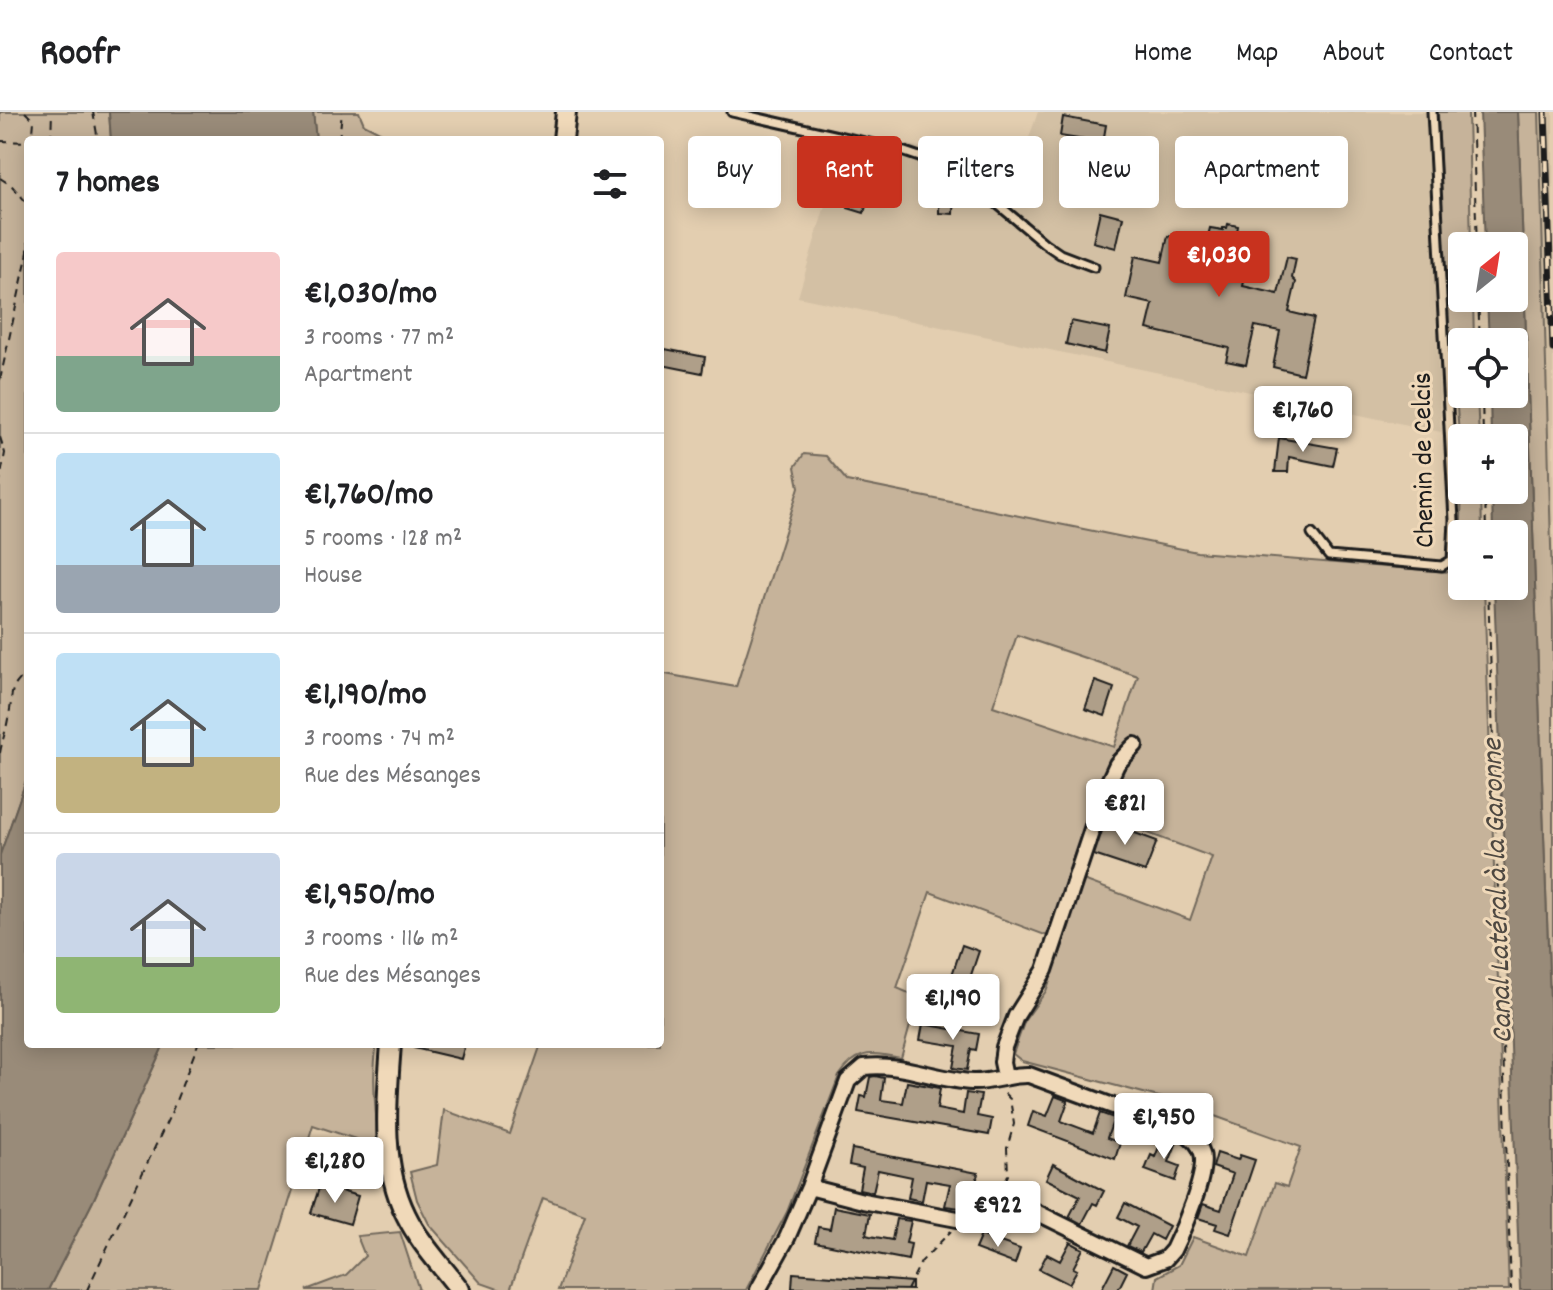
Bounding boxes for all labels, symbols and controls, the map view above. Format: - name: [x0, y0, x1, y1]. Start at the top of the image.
- text: Roofr: [40, 28, 120, 83]
- text: Home: [1134, 35, 1192, 75]
- text: Map: [1236, 35, 1278, 75]
- text: About: [1322, 35, 1385, 75]
- text: Contact: [1429, 35, 1513, 75]
- chip: Buy: [688, 136, 781, 208]
- chip: Rent: [797, 136, 902, 208]
- chip: Filters: [918, 136, 1043, 208]
- chip: New: [1059, 136, 1159, 208]
- chip: Apartment: [1175, 136, 1348, 208]
- text: 7 homes: [56, 160, 160, 209]
- icon: filters: [588, 162, 632, 206]
- pin: €1,030: [1154, 231, 1284, 299]
- north arrow: [1448, 232, 1528, 312]
- map controls: [1448, 232, 1528, 600]
- text: €1,030: [1186, 238, 1252, 275]
- text: €1,030/mo: [304, 271, 437, 320]
- icon: home: [120, 284, 216, 380]
- text: 3 rooms · 77 m²: [304, 320, 454, 357]
- button: locate: [1448, 328, 1528, 408]
- text: Apartment: [304, 357, 413, 394]
- street label: Chemin de Celcis: [1404, 372, 1448, 548]
- pin: €1,760: [1238, 386, 1368, 454]
- text: €1,760: [1272, 393, 1334, 430]
- button: +: [1448, 424, 1528, 504]
- text: €1,760/mo: [304, 472, 433, 521]
- icon: home: [120, 485, 216, 581]
- button: −: [1448, 520, 1528, 600]
- text: 5 rooms · 128 m²: [304, 521, 462, 558]
- text: House: [304, 558, 362, 595]
- text: €1,190/mo: [304, 672, 427, 721]
- icon: home: [120, 685, 216, 781]
- text: 3 rooms · 74 m²: [304, 721, 455, 758]
- water label: Canal Latéral à la Garonne: [1473, 736, 1527, 1044]
- text: Rue des Mésanges: [304, 758, 481, 795]
- pin: €821: [1078, 779, 1172, 847]
- text: €821: [1104, 786, 1146, 823]
- text: €1,950/mo: [304, 872, 435, 921]
- icon: home: [120, 885, 216, 981]
- text: 3 rooms · 116 m²: [304, 921, 458, 958]
- text: Rue des Mésanges: [304, 958, 481, 995]
- pin: €1,190: [888, 974, 1018, 1042]
- text: €1,190: [925, 981, 981, 1018]
- pin: €1,950: [1099, 1093, 1229, 1161]
- text: €1,950: [1132, 1100, 1196, 1137]
- pin: €1,280: [270, 1137, 400, 1205]
- text: €1,280: [304, 1144, 366, 1181]
- pin: €922: [951, 1181, 1045, 1249]
- text: €922: [973, 1188, 1023, 1225]

